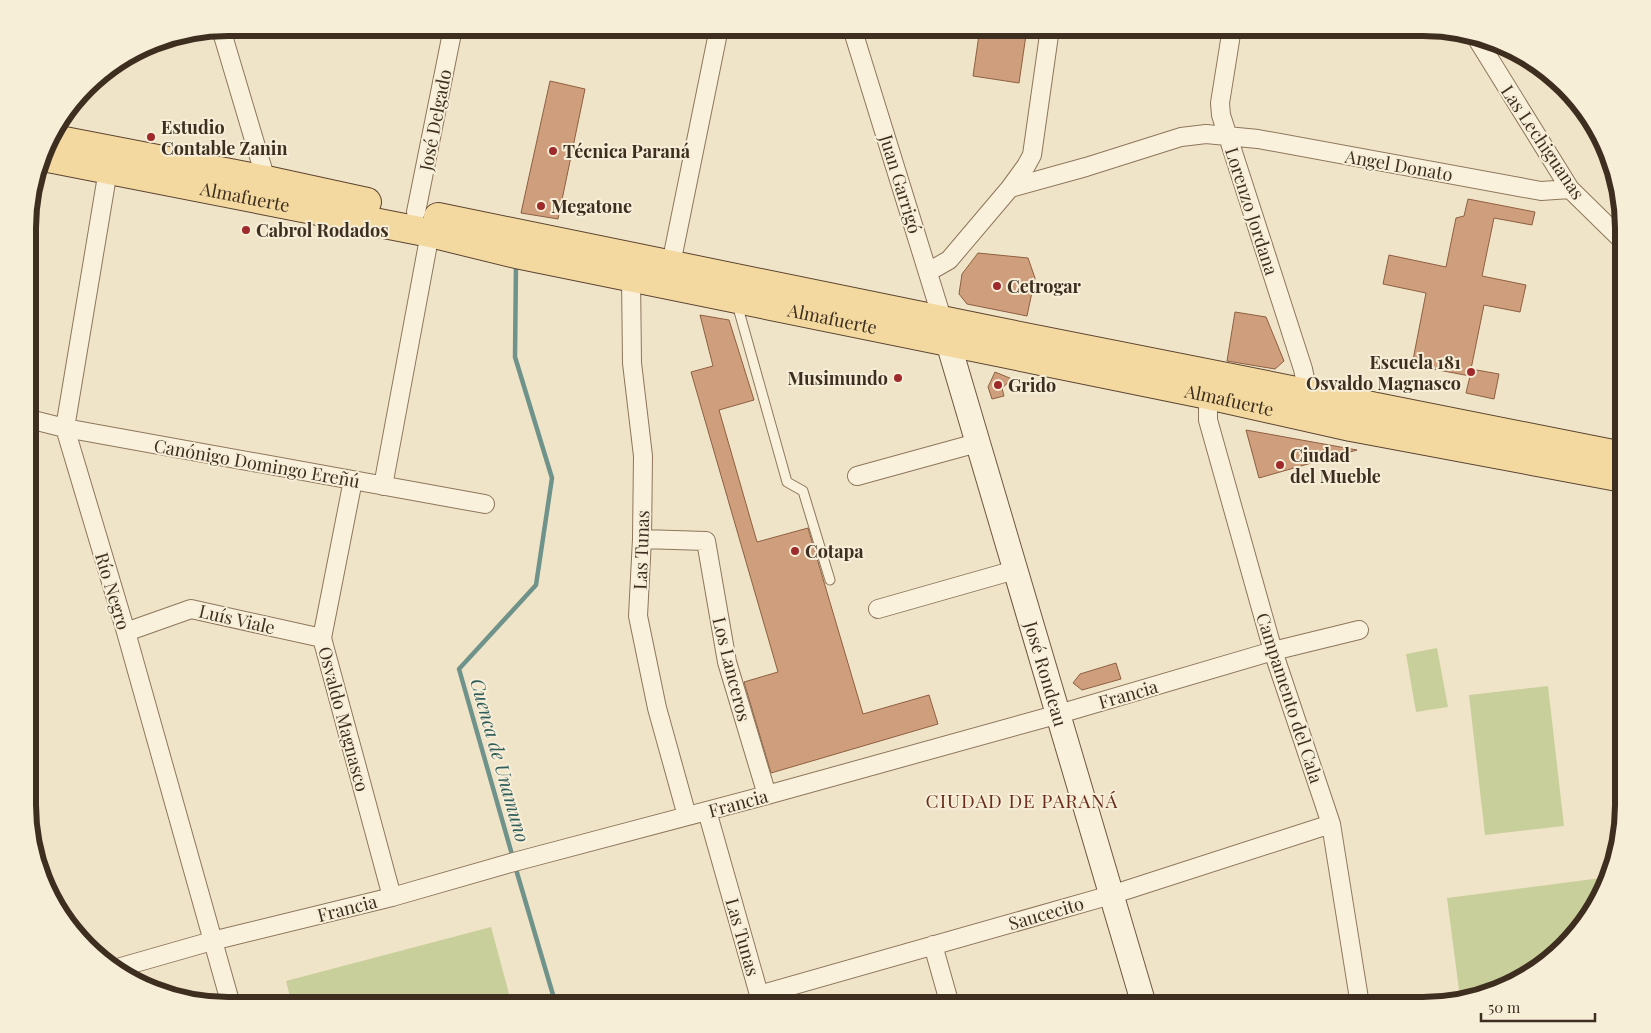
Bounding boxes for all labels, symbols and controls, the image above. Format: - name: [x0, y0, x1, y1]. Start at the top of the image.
- street label: José Delgado: [413, 67, 457, 174]
- street label: Las Lechiguanas: [1496, 80, 1590, 204]
- place label: Estudio Contable Zanin: [161, 115, 288, 160]
- marker: Estudio Contable Zanin: [145, 131, 157, 143]
- street label: Juan Garrigó: [874, 131, 927, 237]
- place label: Técnica Paraná: [563, 139, 691, 163]
- street label: Lorenzo Jordana: [1220, 144, 1284, 278]
- street label: Angel Donato: [1342, 144, 1455, 186]
- marker: Técnica Paraná: [547, 145, 559, 157]
- street label: Almafuerte: [197, 176, 292, 217]
- place label: Megatone: [551, 194, 632, 218]
- marker: Megatone: [535, 200, 547, 212]
- place label: Cabrol Rodados: [256, 218, 388, 242]
- marker: Cabrol Rodados: [240, 224, 252, 236]
- place label: Cetrogar: [1007, 274, 1082, 298]
- marker: Cetrogar: [991, 280, 1003, 292]
- street label: Almafuerte: [785, 298, 879, 339]
- place label: Escuela 181 Osvaldo Magnasco: [1306, 350, 1461, 395]
- place label: Musimundo: [787, 366, 888, 390]
- marker: Escuela 181 Osvaldo Magnasco: [1465, 366, 1477, 378]
- marker: Musimundo: [892, 372, 904, 384]
- place label: Grido: [1008, 373, 1056, 397]
- street label: Almafuerte: [1182, 378, 1276, 421]
- marker: Grido: [992, 379, 1004, 391]
- street label: Canónigo Domingo Ereñú: [152, 433, 362, 493]
- place label: Ciudad del Mueble: [1290, 443, 1381, 488]
- marker: Ciudad del Mueble: [1274, 459, 1286, 471]
- street label: Las Tunas: [628, 510, 654, 590]
- place label: Cotapa: [805, 539, 864, 563]
- marker: Cotapa: [789, 545, 801, 557]
- street label: Río Negro: [90, 549, 136, 633]
- street label: Luís Viale: [197, 599, 277, 639]
- street label: Campamento del Cala: [1251, 610, 1329, 786]
- street label: Los Lanceros: [707, 614, 757, 724]
- street label: José Rondeau: [1019, 617, 1073, 730]
- street label: Osvaldo Magnasco: [313, 644, 375, 794]
- street label: Francia: [1095, 674, 1161, 714]
- water label: Cuenca de Unamuno: [465, 675, 537, 845]
- street label: Francia: [705, 784, 771, 822]
- district label: CIUDAD DE PARANÁ: [926, 787, 1118, 813]
- street label: Francia: [315, 889, 380, 927]
- street label: Saucecito: [1006, 891, 1087, 935]
- street label: Las Tunas: [720, 895, 766, 979]
- scale bar: [1481, 990, 1595, 1022]
- text: 50 m: [1488, 997, 1521, 1017]

